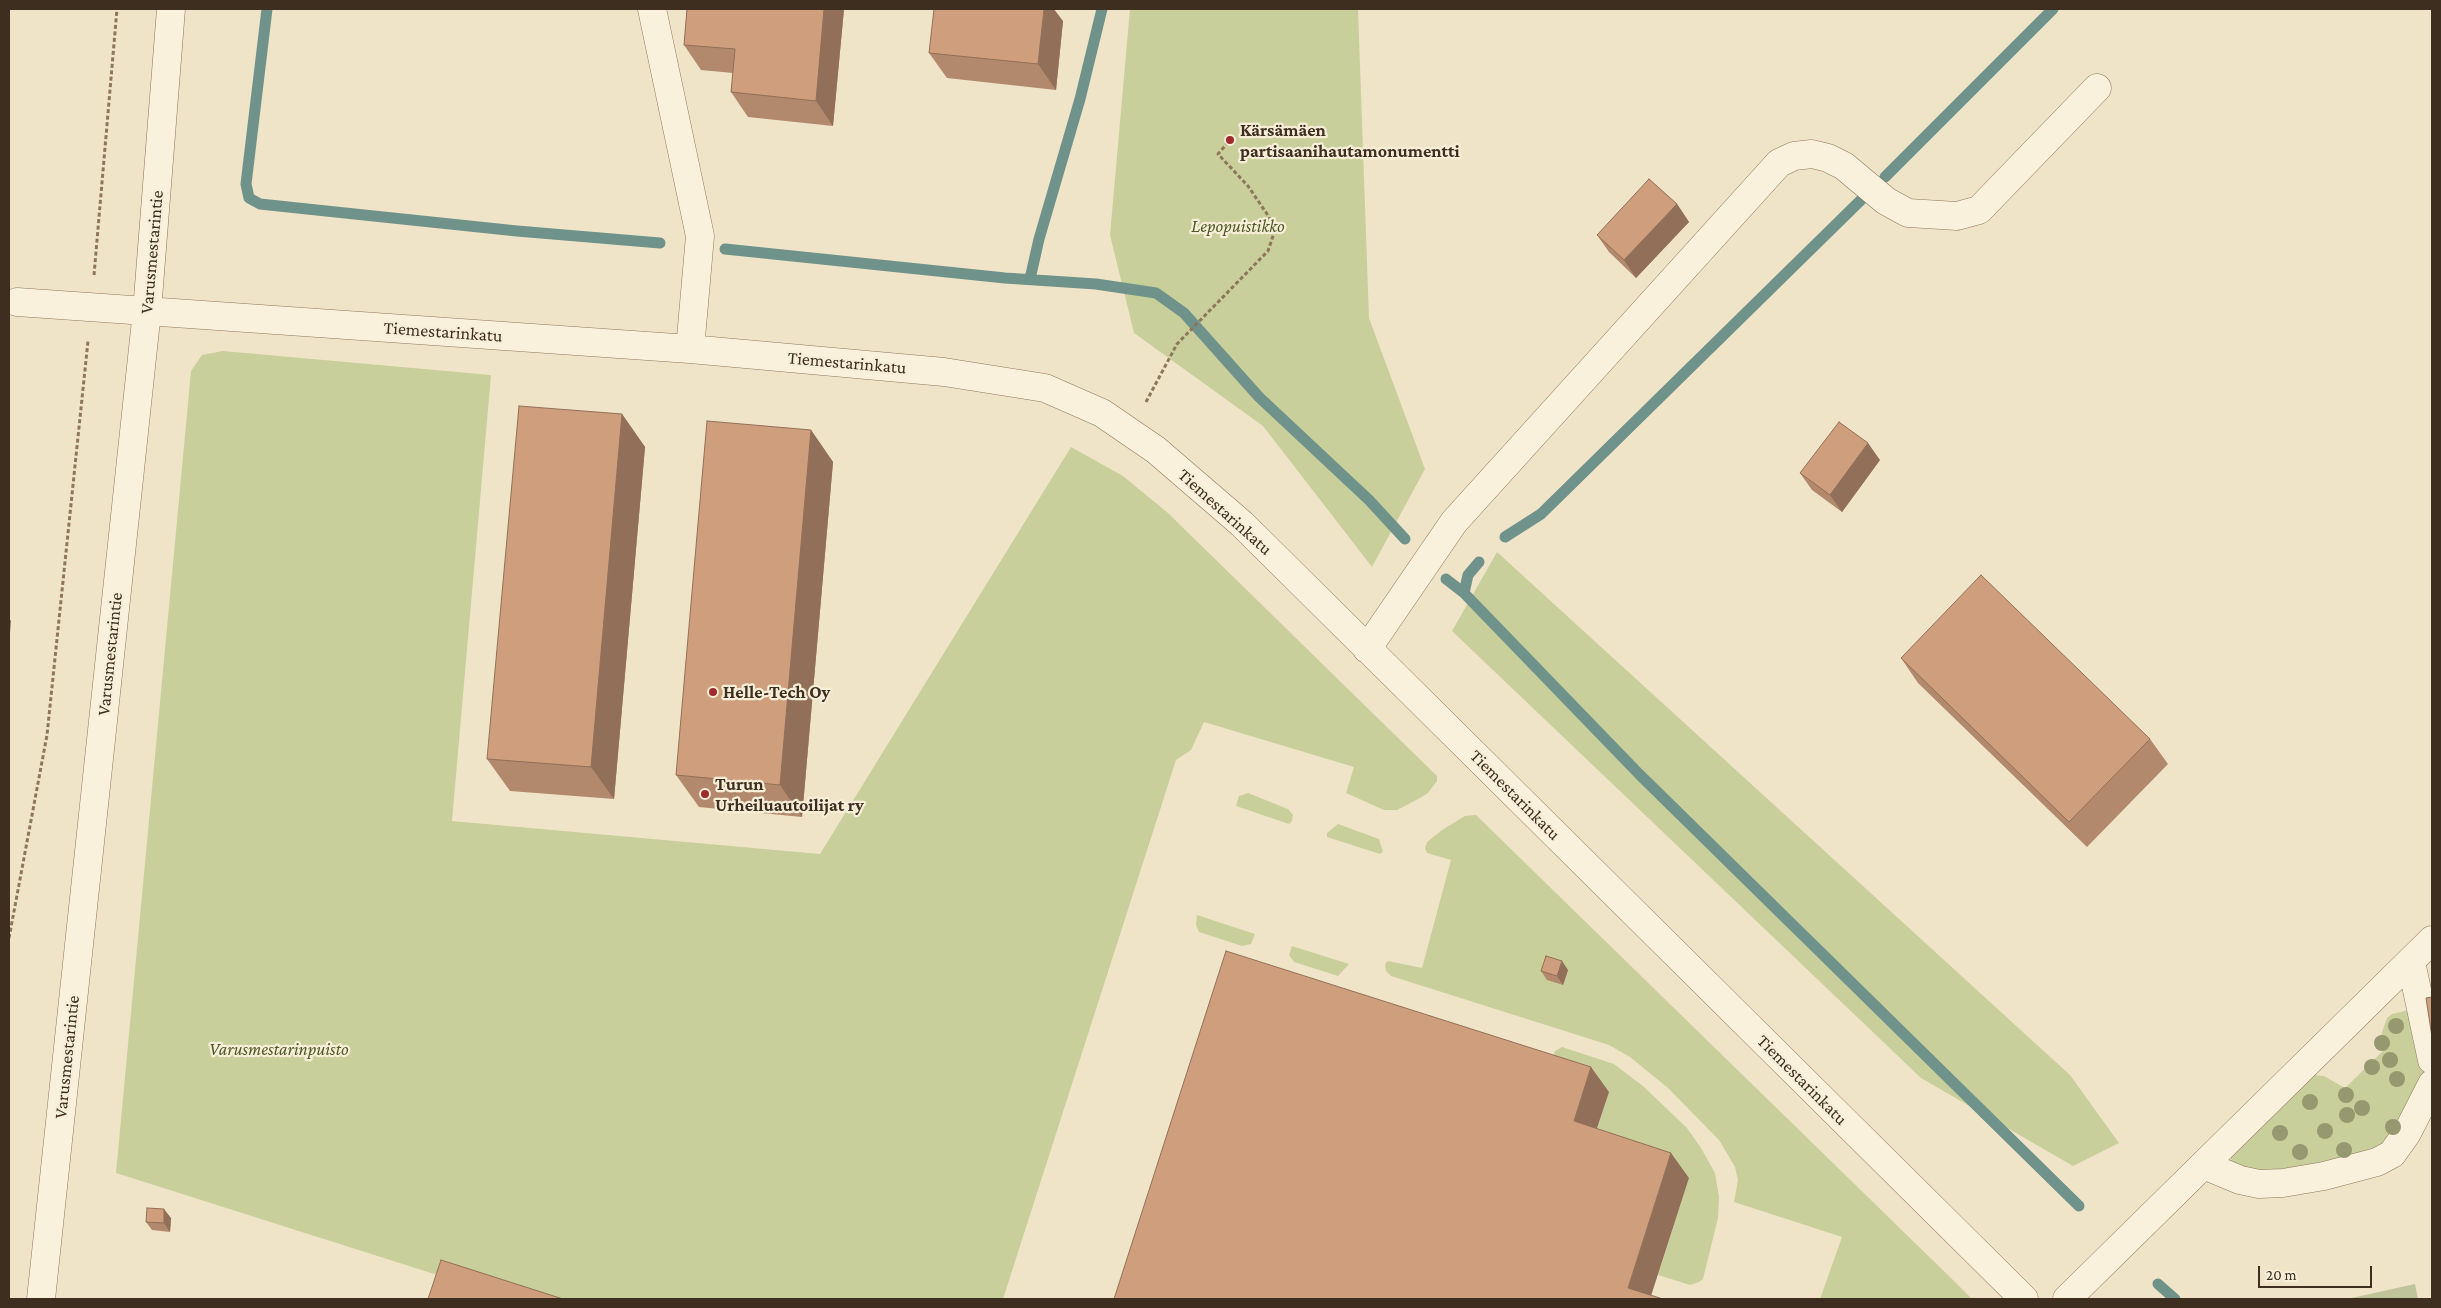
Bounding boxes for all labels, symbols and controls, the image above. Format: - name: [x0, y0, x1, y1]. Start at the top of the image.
- place label: Kärsämäen partisaanihautamonumentti: [1240, 119, 1460, 162]
- marker: Kärsämäen partisaanihautamonumentti: [1224, 134, 1236, 146]
- street label: Varusmestarintie: [136, 189, 168, 315]
- park label: Lepopuistikko: [1191, 215, 1285, 237]
- street label: Tiemestarinkatu: [383, 317, 503, 347]
- street label: Tiemestarinkatu: [787, 347, 907, 379]
- street label: Tiemestarinkatu: [1173, 464, 1277, 560]
- street label: Varusmestarintie: [93, 591, 127, 717]
- place label: Helle-Tech Oy: [723, 681, 830, 703]
- marker: Helle-Tech Oy: [707, 686, 719, 698]
- street label: Tiemestarinkatu: [1465, 745, 1565, 845]
- place label: Turun Urheiluautoilijat ry: [715, 773, 864, 816]
- marker: Turun Urheiluautoilijat ry: [699, 788, 711, 800]
- street label: Varusmestarintie: [50, 994, 84, 1120]
- street label: Tiemestarinkatu: [1752, 1030, 1852, 1130]
- park label: Varusmestarinpuisto: [209, 1038, 349, 1060]
- scale bar: [2261, 1256, 2375, 1288]
- text: 20 m: [2266, 1267, 2297, 1283]

